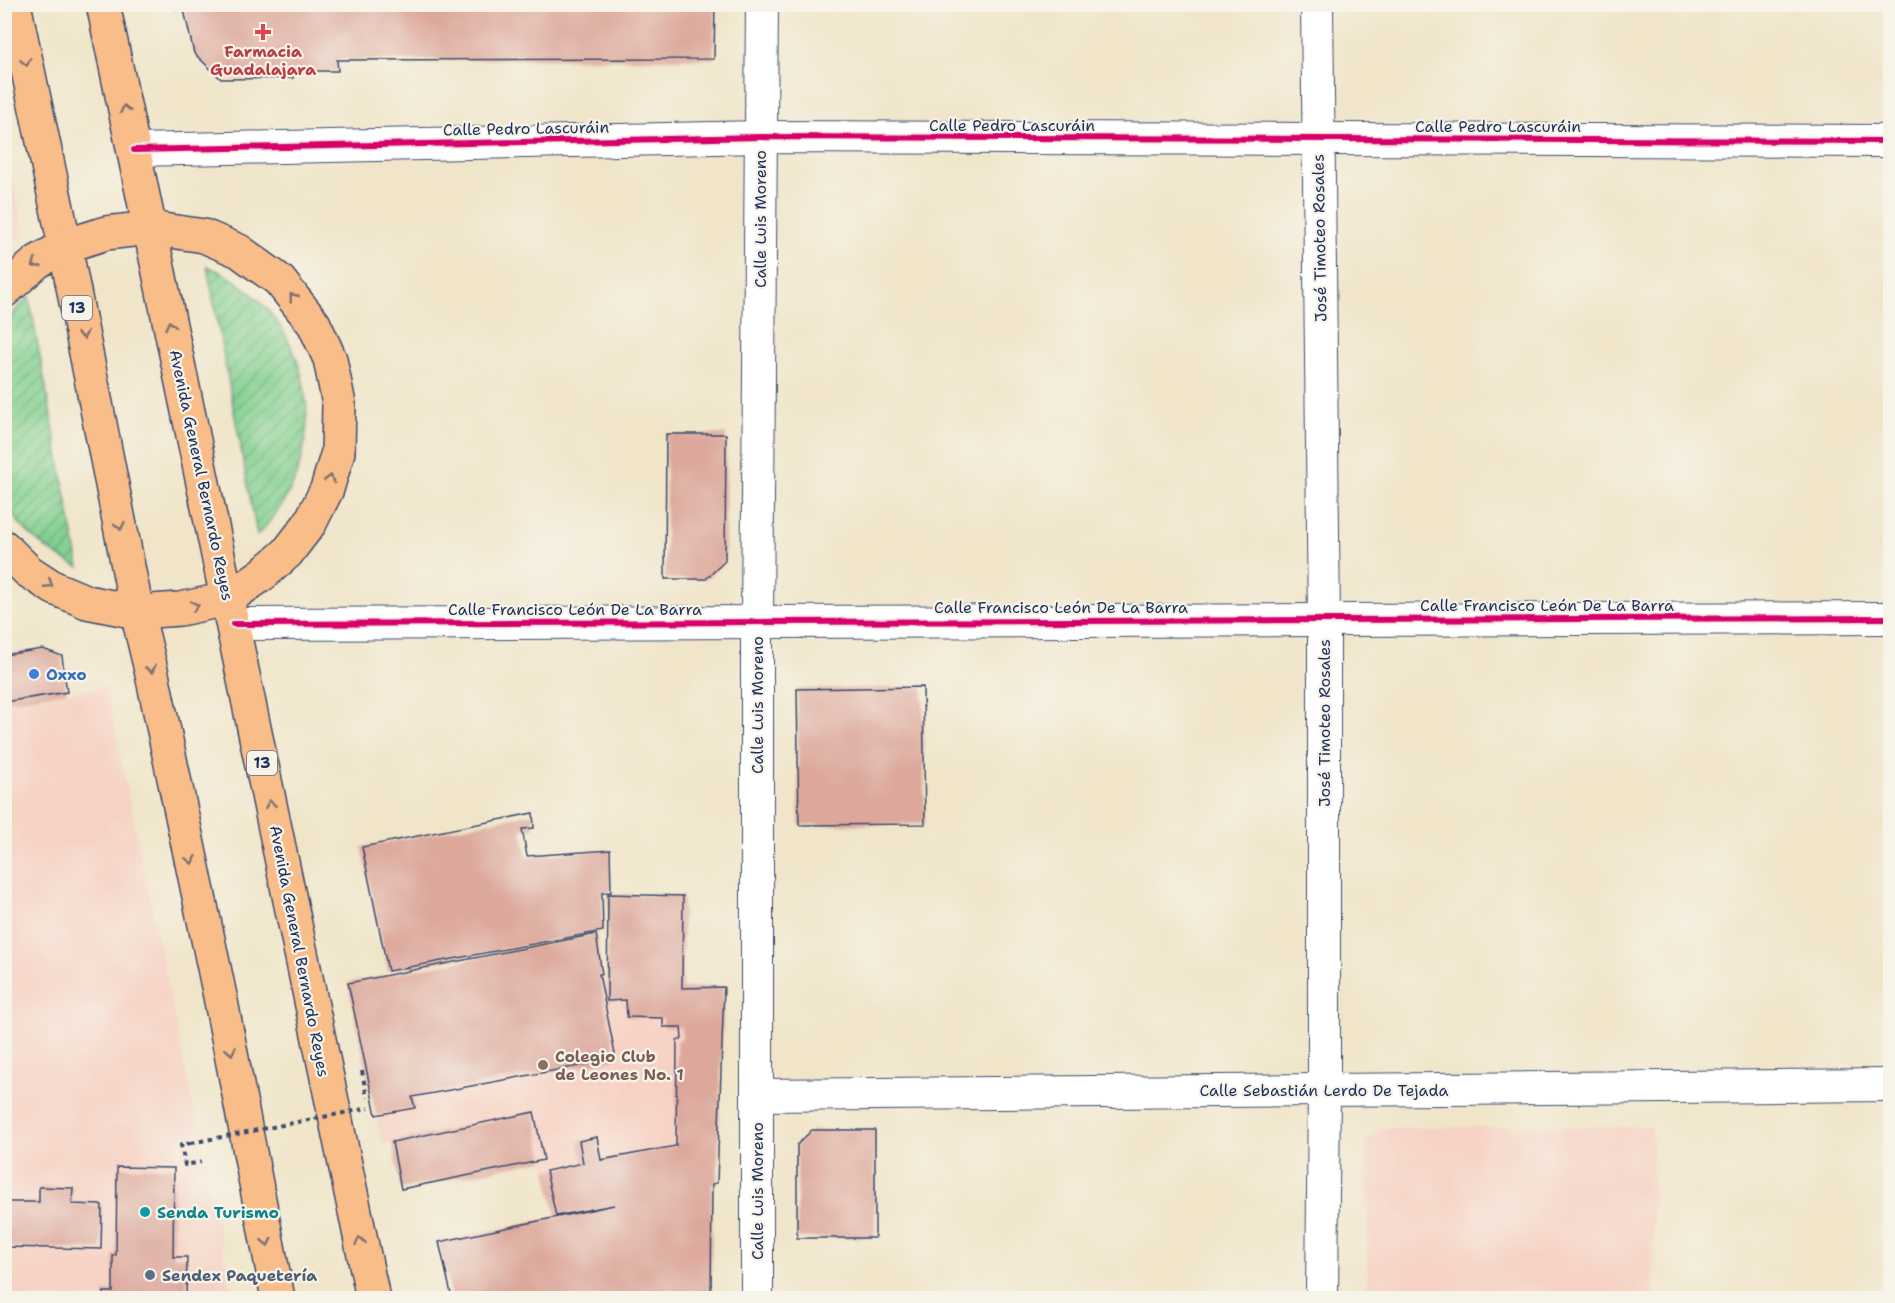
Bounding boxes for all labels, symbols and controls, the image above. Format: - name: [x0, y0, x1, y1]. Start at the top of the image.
- marker: Farmacia Guadalajara: [256, 25, 270, 39]
- place label: Farmacia Guadalajara: [210, 41, 316, 80]
- one-way arrow: [19, 56, 32, 66]
- one-way arrow: [119, 104, 132, 114]
- street label: Calle Pedro Lascuráin: [929, 115, 1095, 136]
- street label: Calle Pedro Lascuráin: [1415, 116, 1581, 137]
- street label: Calle Pedro Lascuráin: [443, 117, 609, 140]
- street label: Calle Luis Moreno: [750, 150, 771, 288]
- street label: José Timoteo Rosales: [1308, 154, 1331, 322]
- one-way arrow: [32, 257, 43, 268]
- one-way arrow: [289, 293, 300, 304]
- road number: 13: [62, 296, 92, 320]
- one-way arrow: [164, 320, 177, 330]
- one-way arrow: [76, 330, 89, 340]
- street label: Avenida General Bernardo Reyes: [165, 348, 238, 603]
- one-way arrow: [323, 474, 335, 485]
- one-way arrow: [113, 521, 126, 531]
- one-way arrow: [43, 577, 53, 589]
- street label: Calle Francisco León De La Barra: [1420, 595, 1674, 616]
- street label: Calle Francisco León De La Barra: [934, 597, 1188, 618]
- street label: Calle Francisco León De La Barra: [448, 599, 702, 620]
- one-way arrow: [190, 600, 200, 613]
- street label: Calle Luis Moreno: [747, 636, 768, 774]
- street label: José Timoteo Rosales: [1314, 639, 1335, 807]
- place label: Oxxo: [46, 664, 87, 685]
- one-way arrow: [143, 664, 156, 674]
- marker: Oxxo: [27, 667, 41, 681]
- road number: 13: [247, 751, 277, 775]
- one-way arrow: [264, 799, 277, 809]
- street label: Avenida General Bernardo Reyes: [265, 823, 334, 1079]
- one-way arrow: [183, 855, 196, 865]
- one-way arrow: [224, 1046, 237, 1056]
- place label: Colegio Club de Leones No. 1: [555, 1046, 684, 1085]
- marker: Colegio Club de Leones No. 1: [536, 1058, 550, 1072]
- street label: Calle Sebastián Lerdo De Tejada: [1200, 1080, 1449, 1101]
- street label: Calle Luis Moreno: [747, 1122, 768, 1260]
- place label: Senda Turismo: [157, 1202, 279, 1223]
- marker: Senda Turismo: [138, 1205, 152, 1219]
- one-way arrow: [260, 1237, 273, 1247]
- one-way arrow: [354, 1237, 367, 1247]
- place label: Sendex Paquetería: [162, 1265, 317, 1286]
- marker: Sendex Paquetería: [143, 1268, 157, 1282]

